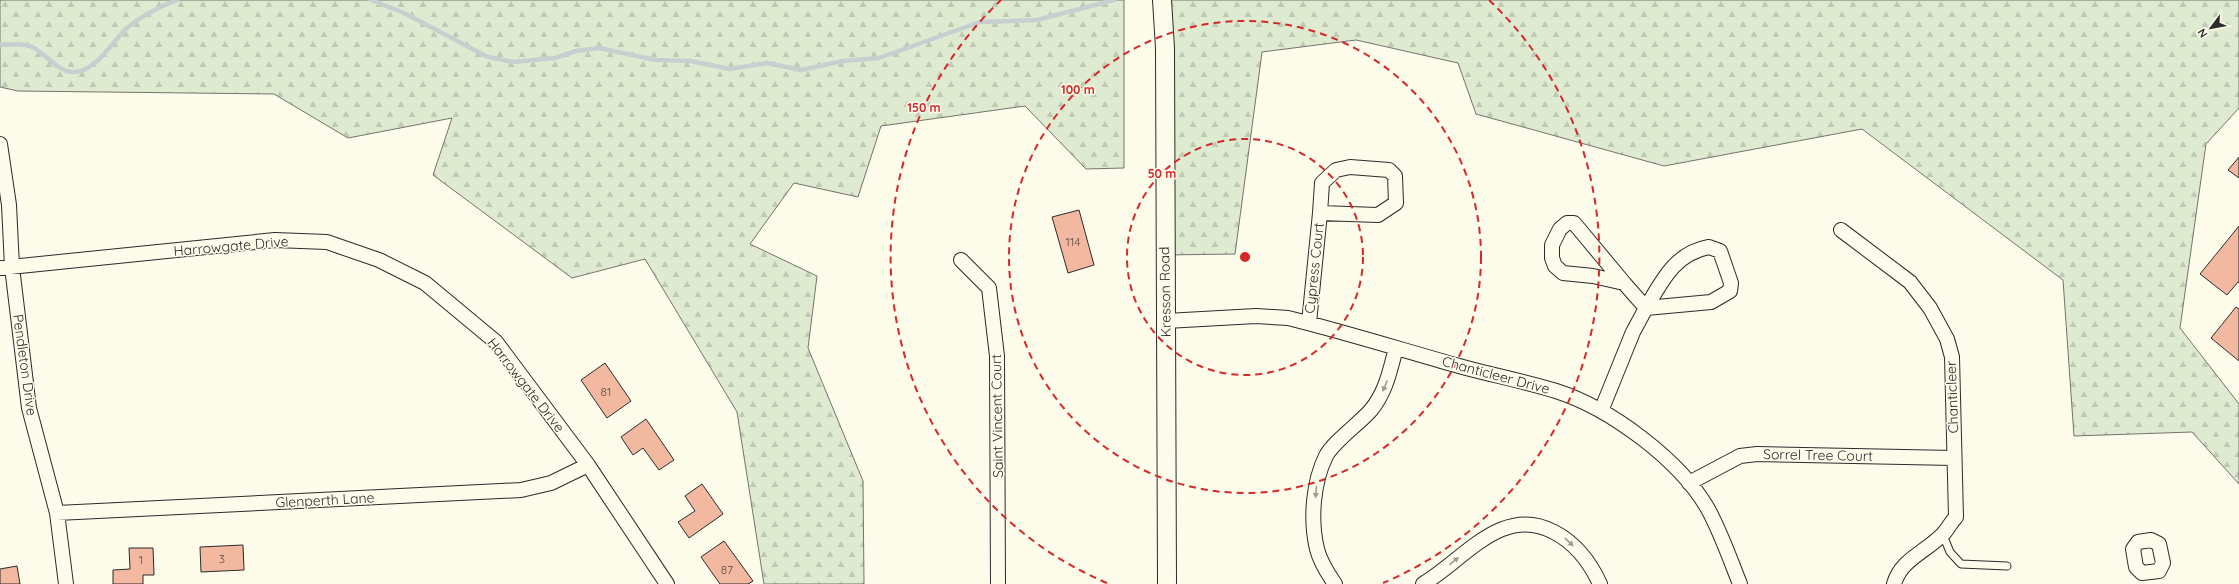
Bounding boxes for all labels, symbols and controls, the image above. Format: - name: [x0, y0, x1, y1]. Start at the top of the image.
- north arrow: [2191, 8, 2231, 48]
- text: N: [2194, 26, 2211, 40]
- text: 100 m: [1061, 82, 1095, 97]
- text: 150 m: [907, 100, 941, 115]
- text: 50 m: [1148, 166, 1176, 181]
- street label: Cypress Court: [1300, 221, 1328, 314]
- street label: Harrowgate Drive: [173, 232, 289, 260]
- house number: 114: [1065, 234, 1081, 249]
- street label: Kresson Road: [1155, 247, 1175, 337]
- centre of rings: [1238, 250, 1252, 264]
- street label: Pendleton Drive: [9, 313, 41, 417]
- street label: Harrowgate Drive: [483, 334, 569, 436]
- street label: Chanticleer Drive: [1440, 352, 1552, 398]
- street label: Saint Vincent Court: [987, 354, 1007, 478]
- street label: Chanticleer: [1942, 360, 1962, 434]
- one-way arrow: [1382, 380, 1388, 392]
- house number: 81: [601, 384, 611, 399]
- street label: Sorrel Tree Court: [1763, 445, 1873, 465]
- one-way arrow: [1313, 485, 1319, 498]
- street label: Glenperth Lane: [275, 488, 375, 512]
- one-way arrow: [1564, 537, 1573, 546]
- house number: 3: [219, 551, 225, 566]
- house number: 1: [139, 552, 143, 567]
- one-way arrow: [1449, 556, 1460, 565]
- house number: 87: [721, 562, 733, 577]

